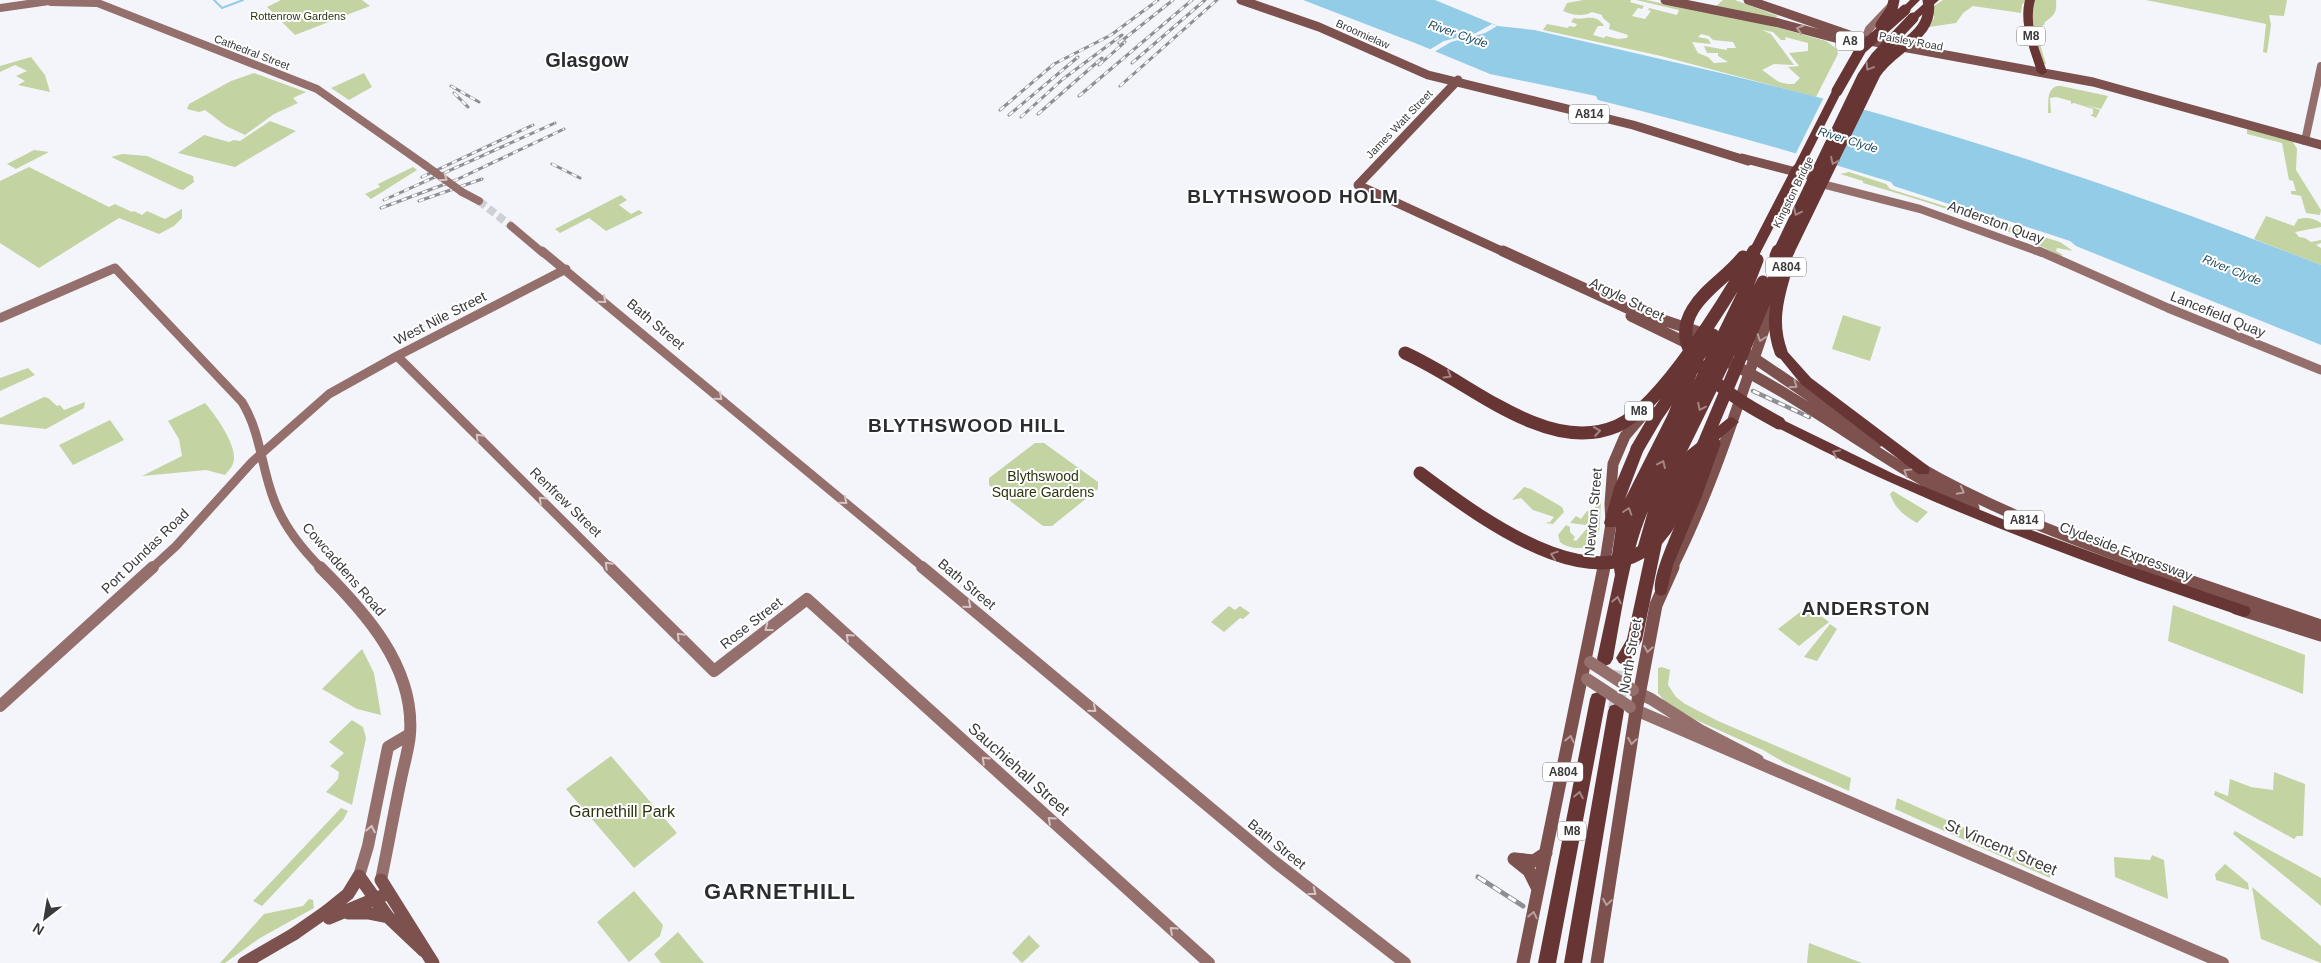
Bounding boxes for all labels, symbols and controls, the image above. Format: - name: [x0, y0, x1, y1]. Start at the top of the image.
- park label: Rottenrow Gardens: [250, 10, 346, 22]
- street label: Broomielaw: [1334, 17, 1392, 51]
- water label: River Clyde: [1426, 17, 1490, 51]
- one-way arrow: [1796, 25, 1804, 35]
- road number: M8: [2017, 27, 2045, 46]
- street label: Paisley Road: [1878, 29, 1944, 53]
- road number: A8: [1836, 31, 1864, 50]
- street label: Cathedral Street: [212, 32, 292, 72]
- district label: Glasgow: [545, 49, 629, 71]
- one-way arrow: [1866, 61, 1876, 70]
- street label: James Watt Street: [1363, 87, 1435, 161]
- road number: A814: [1569, 105, 1609, 124]
- water label: River Clyde: [1816, 124, 1880, 156]
- street label: Kingston Bridge: [1771, 154, 1815, 230]
- one-way arrow: [1830, 156, 1840, 165]
- one-way arrow: [438, 172, 447, 181]
- district label: BLYTHSWOOD HOLM: [1187, 186, 1399, 207]
- street label: Anderston Quay: [1946, 197, 2046, 247]
- one-way arrow: [1793, 207, 1803, 216]
- water label: River Clyde: [2201, 252, 2264, 288]
- road number: A804: [1766, 258, 1806, 276]
- street label: Argyle Street: [1587, 274, 1667, 324]
- street label: West Nile Street: [391, 288, 489, 348]
- street label: Lancefield Quay: [2168, 288, 2268, 340]
- one-way arrow: [597, 294, 606, 303]
- street label: Bath Street: [624, 295, 688, 353]
- one-way arrow: [1757, 333, 1767, 342]
- one-way arrow: [1443, 369, 1452, 379]
- one-way arrow: [1788, 379, 1798, 388]
- one-way arrow: [713, 391, 722, 399]
- road number: M8: [1625, 402, 1653, 421]
- one-way arrow: [1697, 402, 1707, 411]
- district label: BLYTHSWOOD HILL: [868, 415, 1066, 436]
- one-way arrow: [1593, 426, 1601, 436]
- one-way arrow: [476, 434, 485, 443]
- one-way arrow: [1833, 449, 1842, 459]
- one-way arrow: [1655, 460, 1666, 469]
- street label: Renfrew Street: [527, 464, 605, 540]
- street label: Newton Street: [1581, 467, 1605, 557]
- park label: Blythswood Square Gardens: [992, 468, 1094, 500]
- one-way arrow: [1904, 468, 1913, 478]
- one-way arrow: [1956, 485, 1965, 495]
- one-way arrow: [838, 495, 847, 503]
- one-way arrow: [539, 497, 548, 506]
- street label: Port Dundas Road: [98, 505, 192, 597]
- one-way arrow: [1623, 507, 1633, 515]
- road number: A814: [2004, 510, 2044, 530]
- street label: Clydeside Expressway: [2057, 518, 2195, 584]
- street label: Cowcaddens Road: [299, 519, 389, 619]
- one-way arrow: [1550, 551, 1559, 561]
- street label: Bath Street: [935, 555, 999, 613]
- one-way arrow: [605, 561, 614, 570]
- street label: Rose Street: [717, 594, 785, 652]
- one-way arrow: [1611, 596, 1622, 604]
- district label: ANDERSTON: [1802, 598, 1931, 619]
- one-way arrow: [963, 600, 972, 609]
- street label: North Street: [1616, 617, 1644, 695]
- one-way arrow: [765, 623, 774, 631]
- one-way arrow: [677, 633, 686, 642]
- one-way arrow: [846, 634, 855, 643]
- one-way arrow: [1643, 645, 1653, 653]
- one-way arrow: [1088, 703, 1097, 712]
- street label: Sauchiehall Street: [965, 719, 1073, 819]
- one-way arrow: [1564, 735, 1574, 744]
- one-way arrow: [1627, 737, 1637, 745]
- one-way arrow: [981, 757, 990, 766]
- road number: A804: [1543, 762, 1583, 782]
- one-way arrow: [1574, 790, 1584, 799]
- park label: Garnethill Park: [569, 803, 676, 820]
- street label: Bath Street: [1245, 816, 1309, 872]
- street label: St Vincent Street: [1943, 816, 2060, 878]
- one-way arrow: [1047, 817, 1056, 826]
- road number: M8: [1558, 821, 1586, 840]
- one-way arrow: [365, 825, 376, 834]
- district label: GARNETHILL: [704, 879, 856, 904]
- one-way arrow: [1308, 887, 1317, 896]
- north arrow: [20, 893, 70, 943]
- one-way arrow: [1602, 897, 1612, 906]
- one-way arrow: [1527, 911, 1538, 920]
- text: N: [30, 920, 47, 939]
- one-way arrow: [1169, 927, 1178, 936]

